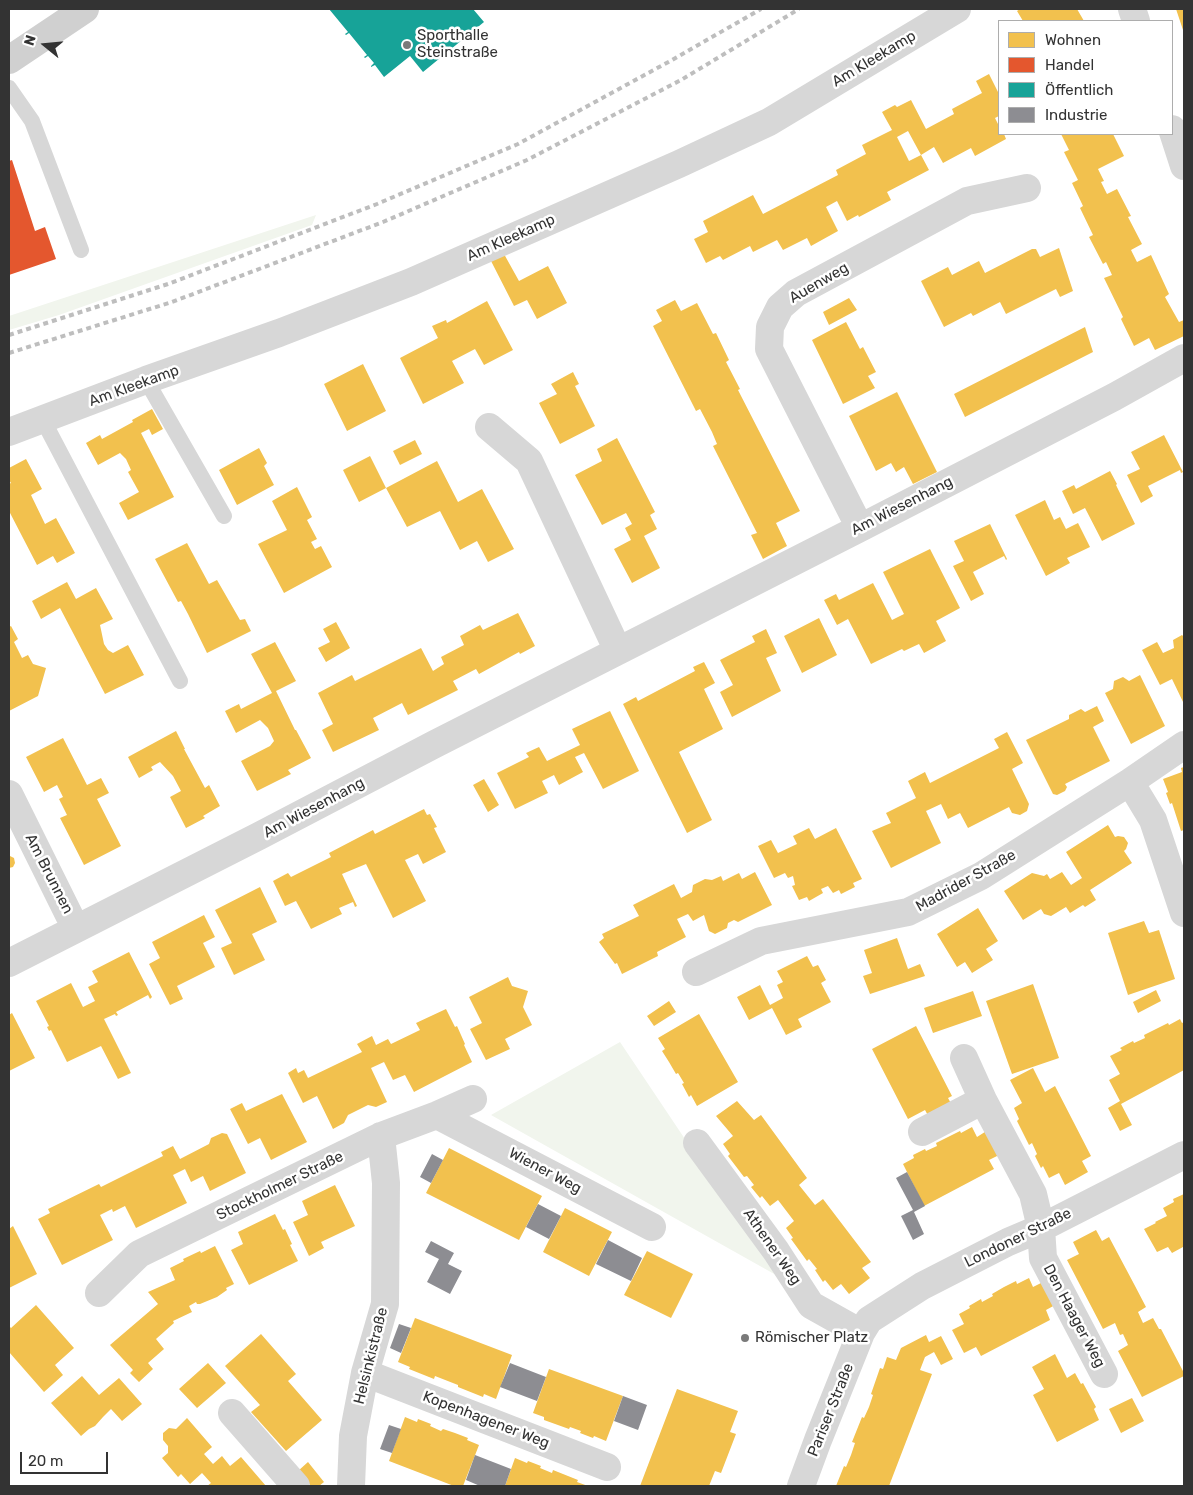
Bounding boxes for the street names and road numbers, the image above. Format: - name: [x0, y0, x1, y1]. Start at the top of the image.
- street label: Am Kleekamp: [829, 27, 919, 91]
- street label: Am Kleekamp: [464, 211, 558, 265]
- street label: Auenweg: [786, 259, 852, 307]
- street label: Am Kleekamp: [86, 361, 182, 411]
- street label: Am Wiesenhang: [848, 473, 956, 539]
- street label: Am Wiesenhang: [260, 774, 368, 842]
- street label: Am Brunnen: [21, 831, 77, 917]
- street label: Madrider Straße: [913, 846, 1019, 916]
- street label: Wiener Weg: [505, 1144, 585, 1198]
- street label: Stockholmer Straße: [214, 1148, 346, 1224]
- street label: Londoner Straße: [962, 1204, 1074, 1272]
- street label: Athener Weg: [739, 1205, 805, 1289]
- street label: Den Haager Weg: [1039, 1261, 1109, 1371]
- street label: Helsinkistraße: [350, 1306, 392, 1406]
- street label: Pariser Straße: [804, 1361, 858, 1459]
- street label: Kopenhagener Weg: [420, 1388, 552, 1452]

